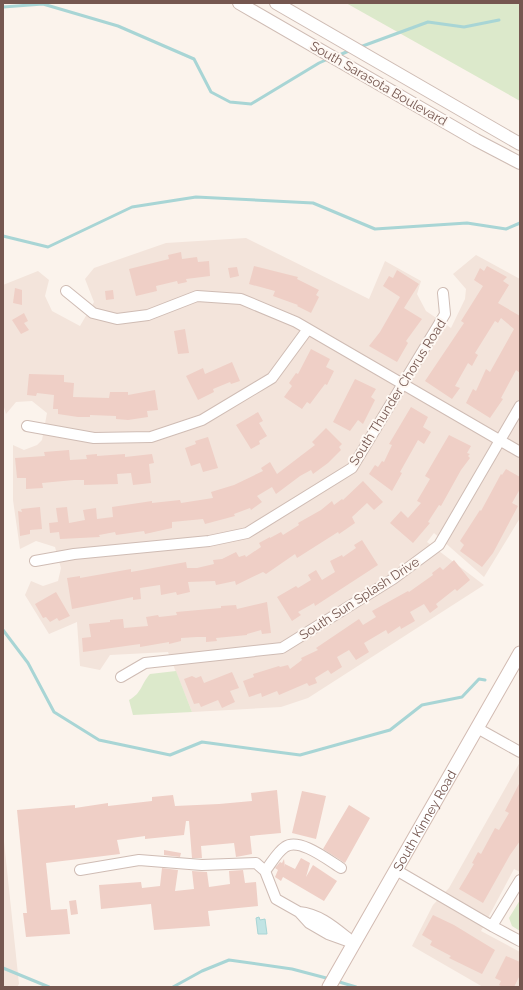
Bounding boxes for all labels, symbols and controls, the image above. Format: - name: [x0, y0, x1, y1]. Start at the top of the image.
- street label: South Sarasota Boulevard: [308, 38, 450, 129]
- street label: South Thunder Chorus Road: [346, 316, 449, 468]
- street label: South Sun Splash Drive: [297, 554, 422, 643]
- street label: South Kinney Road: [390, 767, 459, 874]

